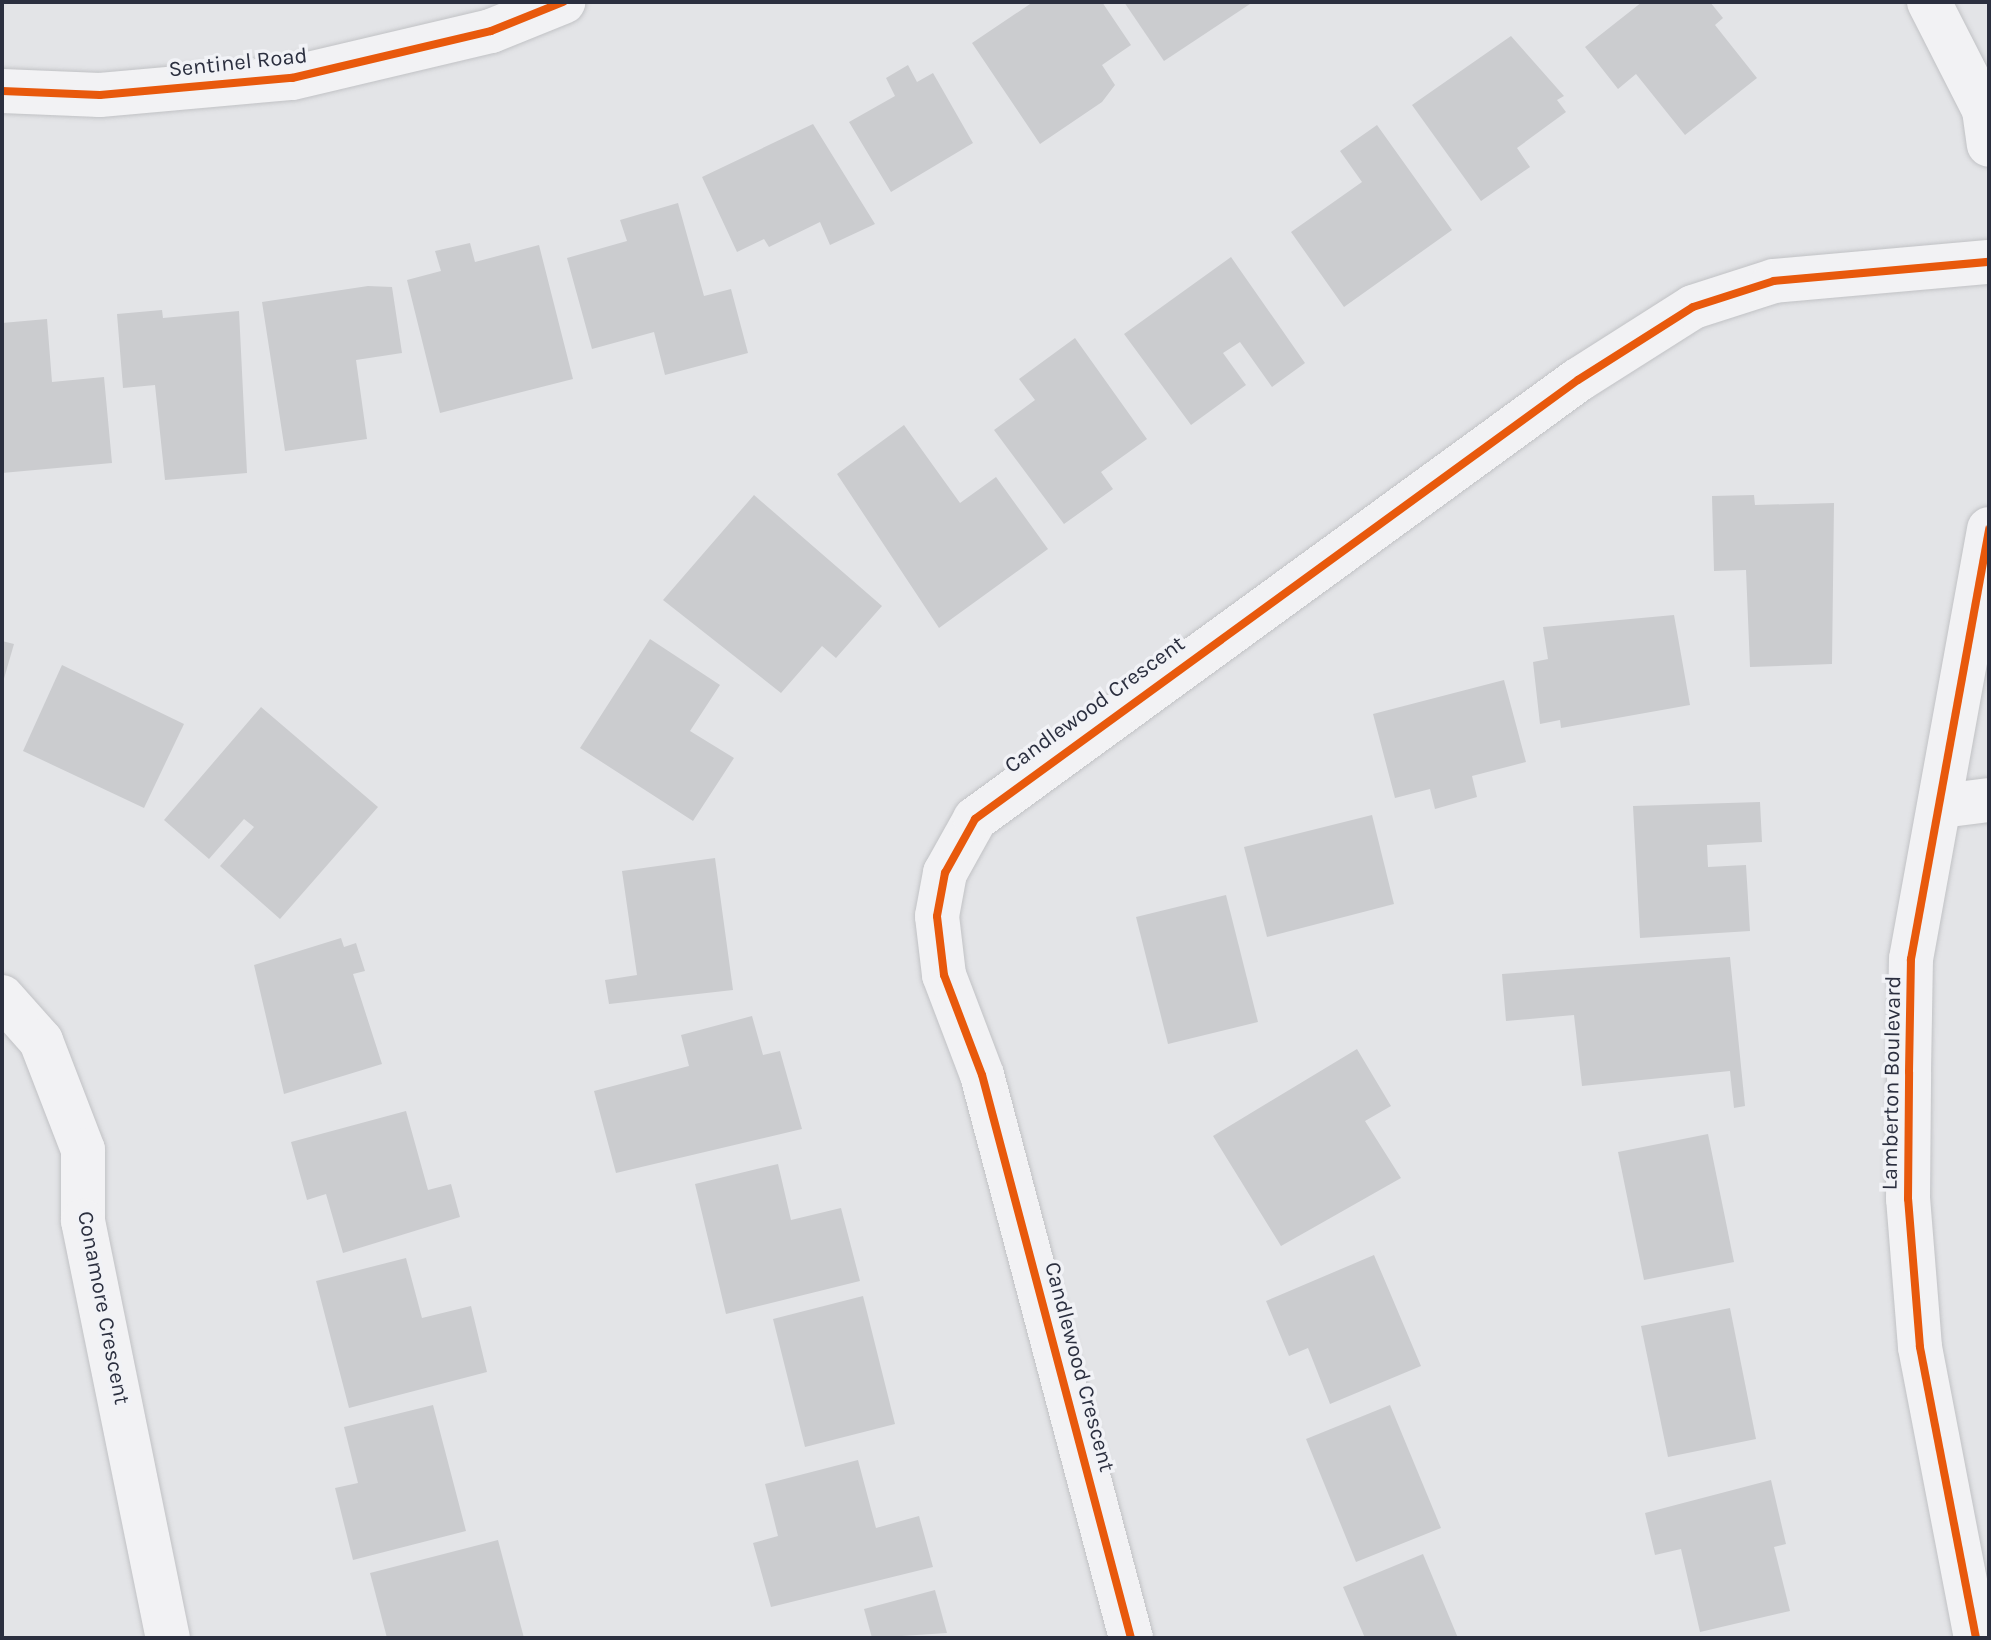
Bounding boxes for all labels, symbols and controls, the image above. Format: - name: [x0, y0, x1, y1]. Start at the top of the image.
- street label: Sentinel Road: [167, 43, 309, 83]
- street label: Candlewood Crescent: [1000, 631, 1190, 779]
- street label: Lamberton Boulevard: [1877, 975, 1907, 1191]
- street label: Conamore Crescent: [71, 1209, 135, 1407]
- street label: Candlewood Crescent: [1038, 1259, 1120, 1475]

